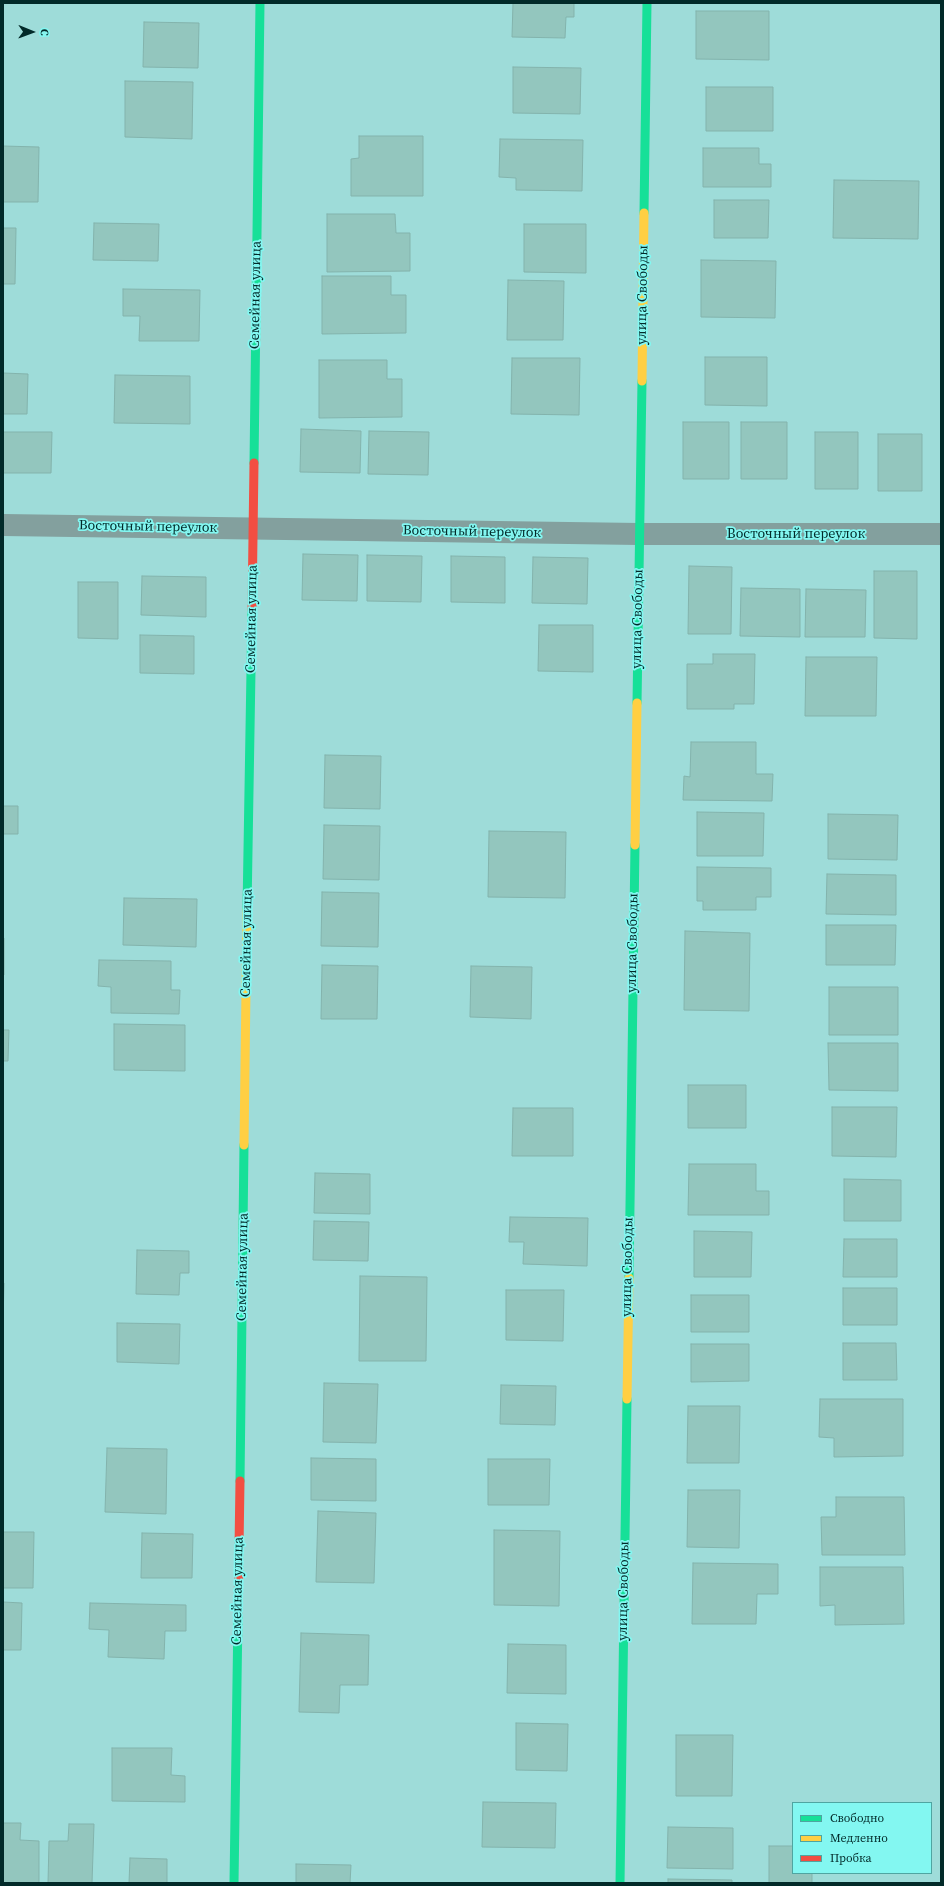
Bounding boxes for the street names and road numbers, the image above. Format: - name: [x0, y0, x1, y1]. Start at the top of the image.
- street label: Семейная улица: [247, 241, 265, 349]
- street label: улица Свободы: [634, 245, 652, 345]
- street label: Восточный переулок: [79, 517, 217, 537]
- street label: Восточный переулок: [403, 522, 541, 542]
- street label: Восточный переулок: [727, 526, 865, 542]
- street label: Семейная улица: [243, 565, 261, 673]
- street label: улица Свободы: [629, 569, 647, 669]
- street label: Семейная улица: [238, 889, 256, 997]
- street label: улица Свободы: [624, 893, 642, 993]
- street label: Семейная улица: [234, 1213, 252, 1321]
- street label: улица Свободы: [619, 1217, 637, 1317]
- street label: Семейная улица: [229, 1537, 247, 1645]
- street label: улица Свободы: [615, 1541, 633, 1641]

